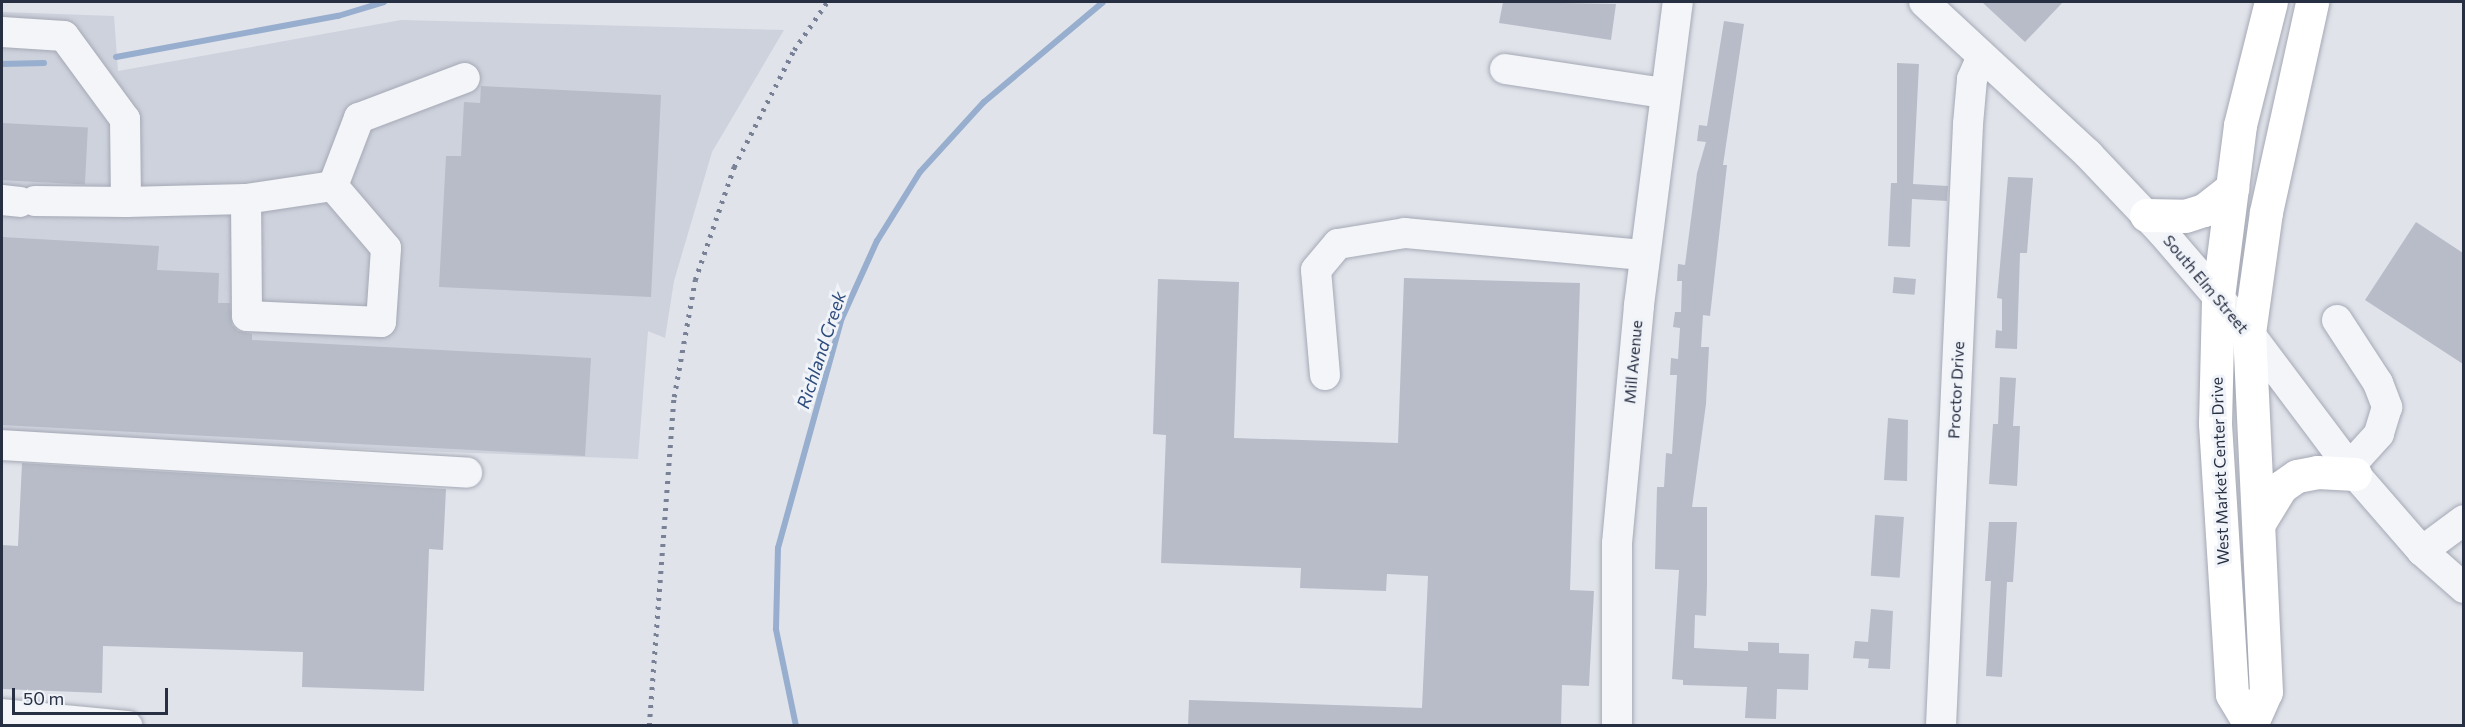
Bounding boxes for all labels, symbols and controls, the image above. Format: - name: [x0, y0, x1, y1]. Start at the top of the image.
- street label: South Elm Street: [2159, 231, 2253, 337]
- water label: Richland Creek: [792, 289, 850, 411]
- street label: Mill Avenue: [1620, 319, 1646, 405]
- street label: Proctor Drive: [1944, 341, 1968, 439]
- street label: West Market Center Drive: [2207, 377, 2233, 565]
- scale bar: [15, 676, 171, 714]
- text: 50 m: [23, 687, 64, 709]

